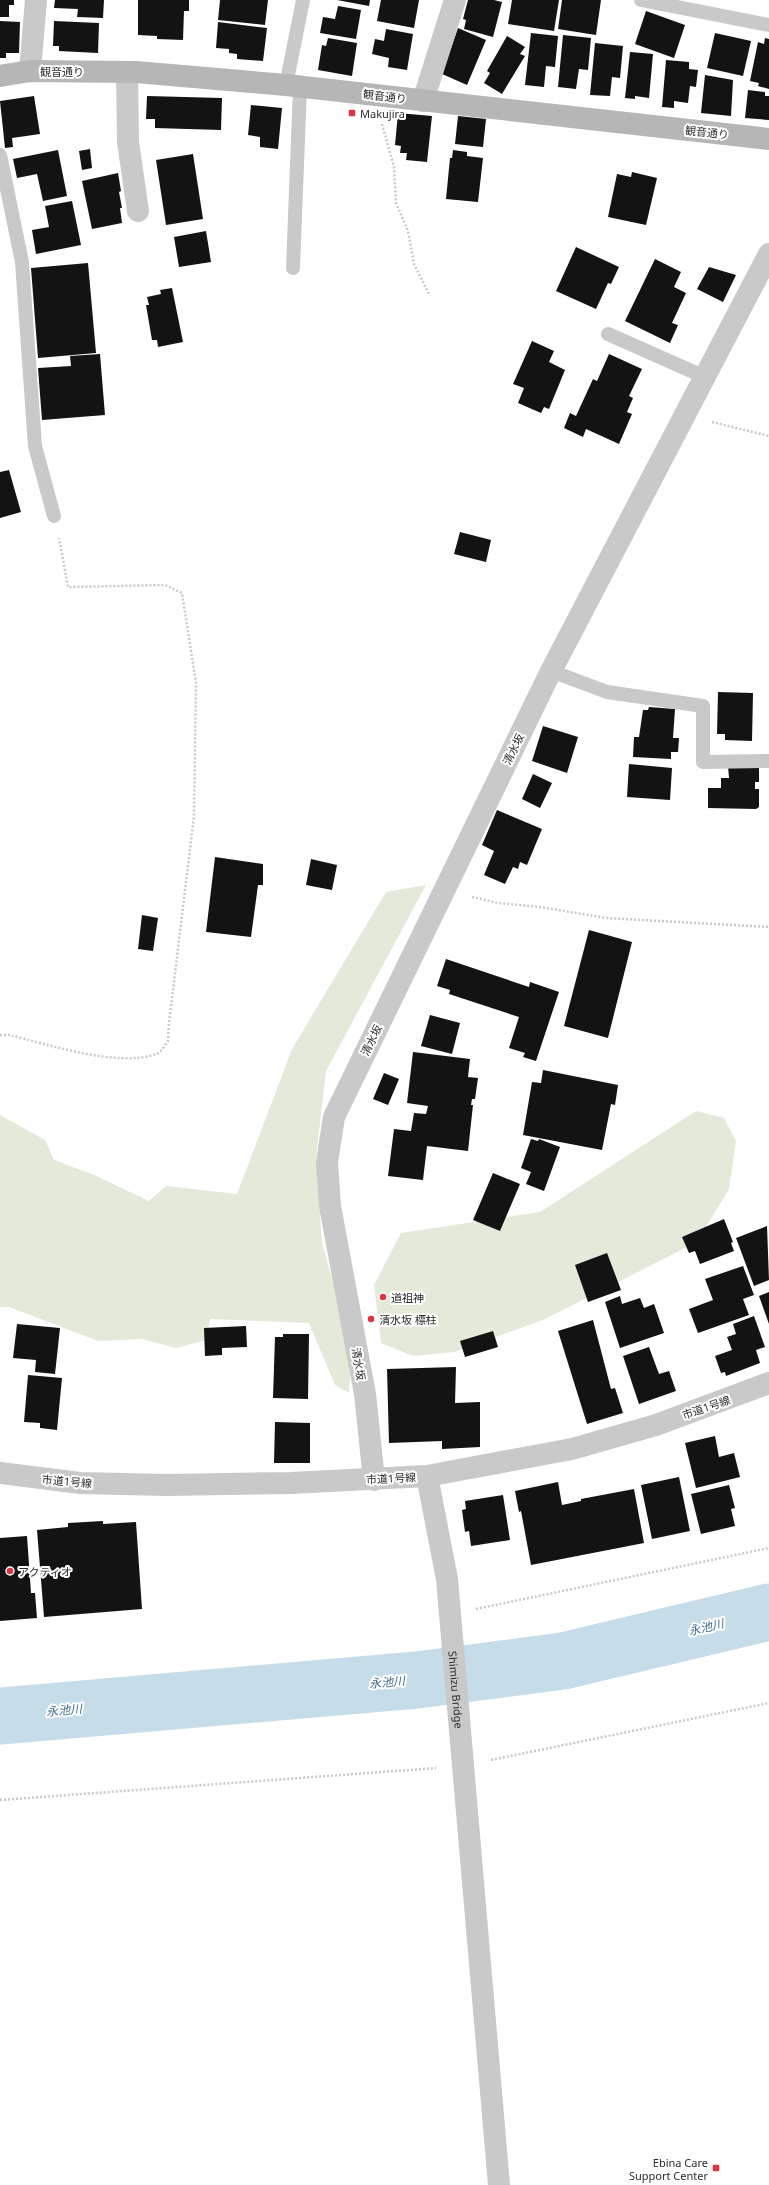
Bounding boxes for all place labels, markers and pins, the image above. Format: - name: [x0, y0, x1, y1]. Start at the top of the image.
- place label: Makujira: [360, 106, 405, 121]
- marker: Makujira: [347, 108, 357, 118]
- place label: 道祖神: [391, 1290, 424, 1305]
- marker: 道祖神: [378, 1292, 388, 1302]
- place label: 清水坂 標柱: [379, 1312, 437, 1327]
- marker: 清水坂 標柱: [366, 1314, 376, 1324]
- place label: アクティオ: [18, 1564, 72, 1579]
- marker: アクティオ: [5, 1566, 15, 1576]
- place label: Ebina Care Support Center: [629, 2155, 708, 2183]
- marker: Ebina Care Support Center: [711, 2163, 721, 2173]

